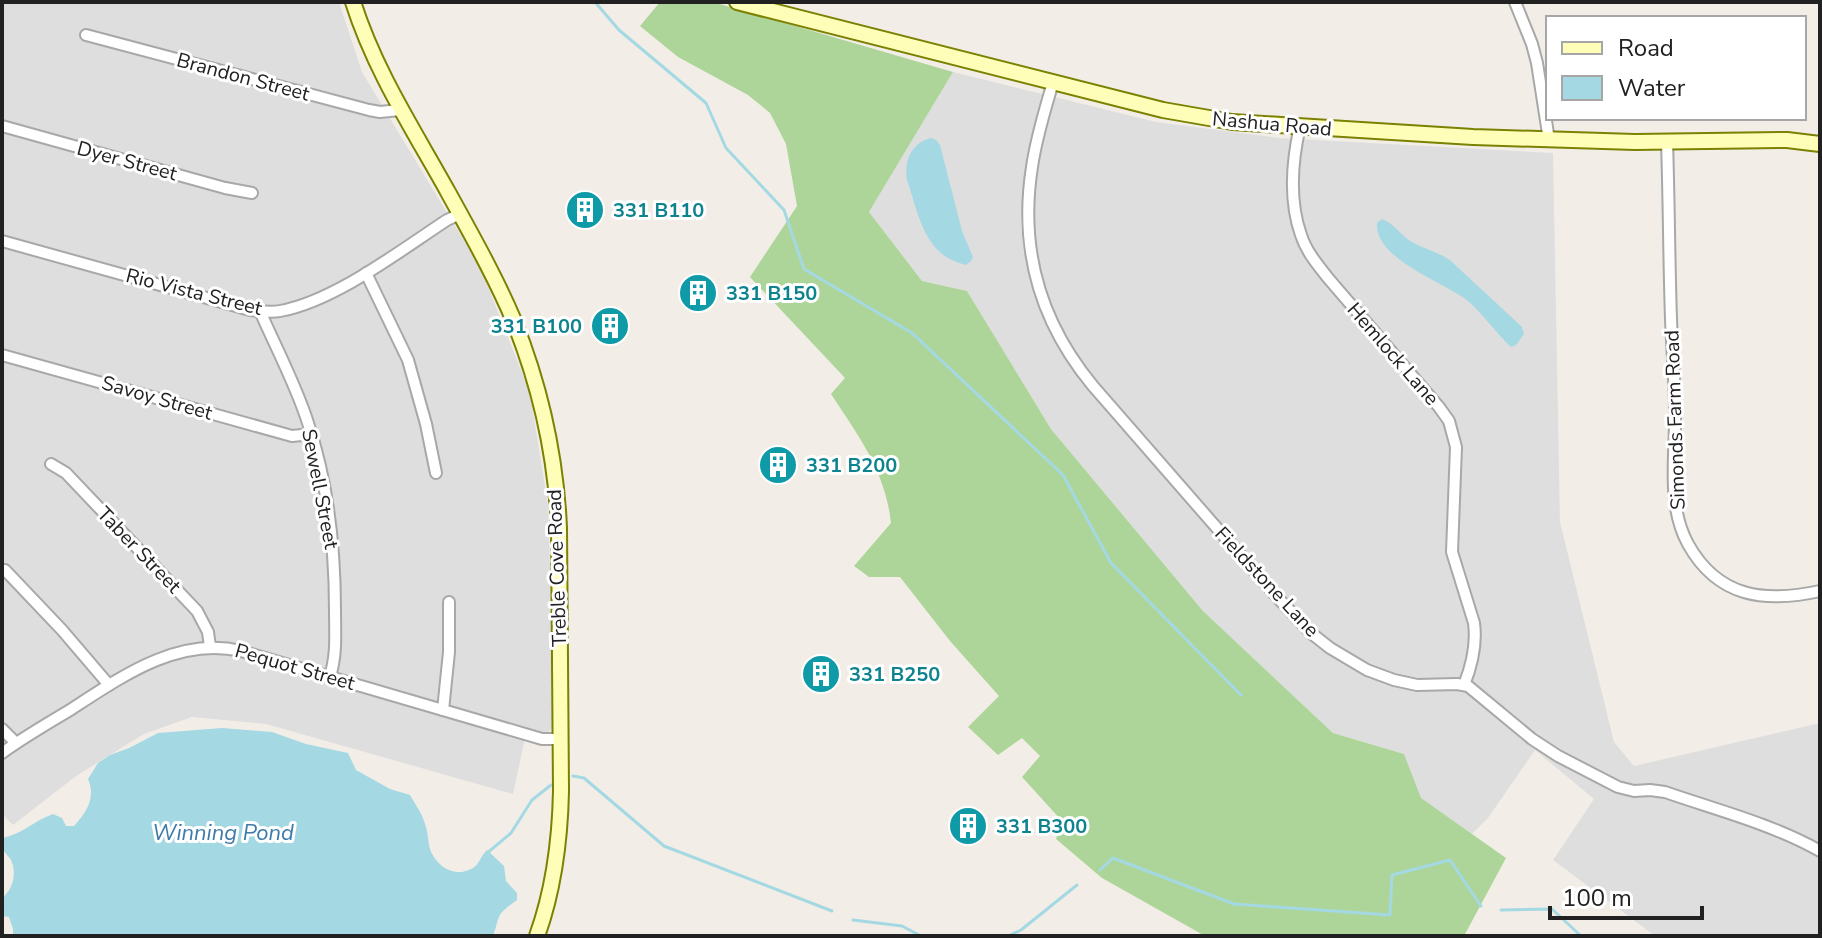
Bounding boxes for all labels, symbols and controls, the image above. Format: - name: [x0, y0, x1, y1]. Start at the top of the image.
- legend: [1546, 16, 1806, 120]
- text: Road: [1618, 32, 1674, 64]
- street label: Brandon Street: [174, 46, 313, 108]
- text: Water: [1618, 72, 1686, 104]
- street label: Nashua Road: [1211, 105, 1333, 143]
- street label: Dyer Street: [74, 135, 181, 188]
- building icon: 331 B110: [564, 189, 606, 231]
- place label: 331 B110: [613, 197, 704, 224]
- street label: Rio Vista Street: [123, 262, 266, 322]
- building icon: 331 B150: [677, 272, 719, 314]
- place label: 331 B150: [726, 280, 817, 307]
- street label: Hemlock Lane: [1341, 297, 1445, 411]
- building icon: 331 B100: [589, 305, 631, 347]
- place label: 331 B100: [491, 313, 582, 340]
- street label: Simonds Farm Road: [1658, 330, 1692, 510]
- street label: Savoy Street: [99, 369, 216, 427]
- street label: Sewell Street: [295, 427, 345, 552]
- building icon: 331 B200: [757, 444, 799, 486]
- place label: 331 B200: [806, 452, 897, 479]
- street label: Treble Cove Road: [541, 489, 573, 647]
- street label: Taber Street: [91, 501, 188, 600]
- street label: Fieldstone Lane: [1209, 521, 1325, 643]
- street label: Pequot Street: [232, 637, 359, 697]
- building icon: 331 B250: [800, 653, 842, 695]
- place label: 331 B250: [849, 661, 940, 688]
- building icon: 331 B300: [947, 805, 989, 847]
- place label: 331 B300: [996, 813, 1087, 840]
- water label: Winning Pond: [152, 818, 294, 848]
- scale bar: [1550, 870, 1702, 920]
- text: 100 m: [1562, 882, 1632, 914]

